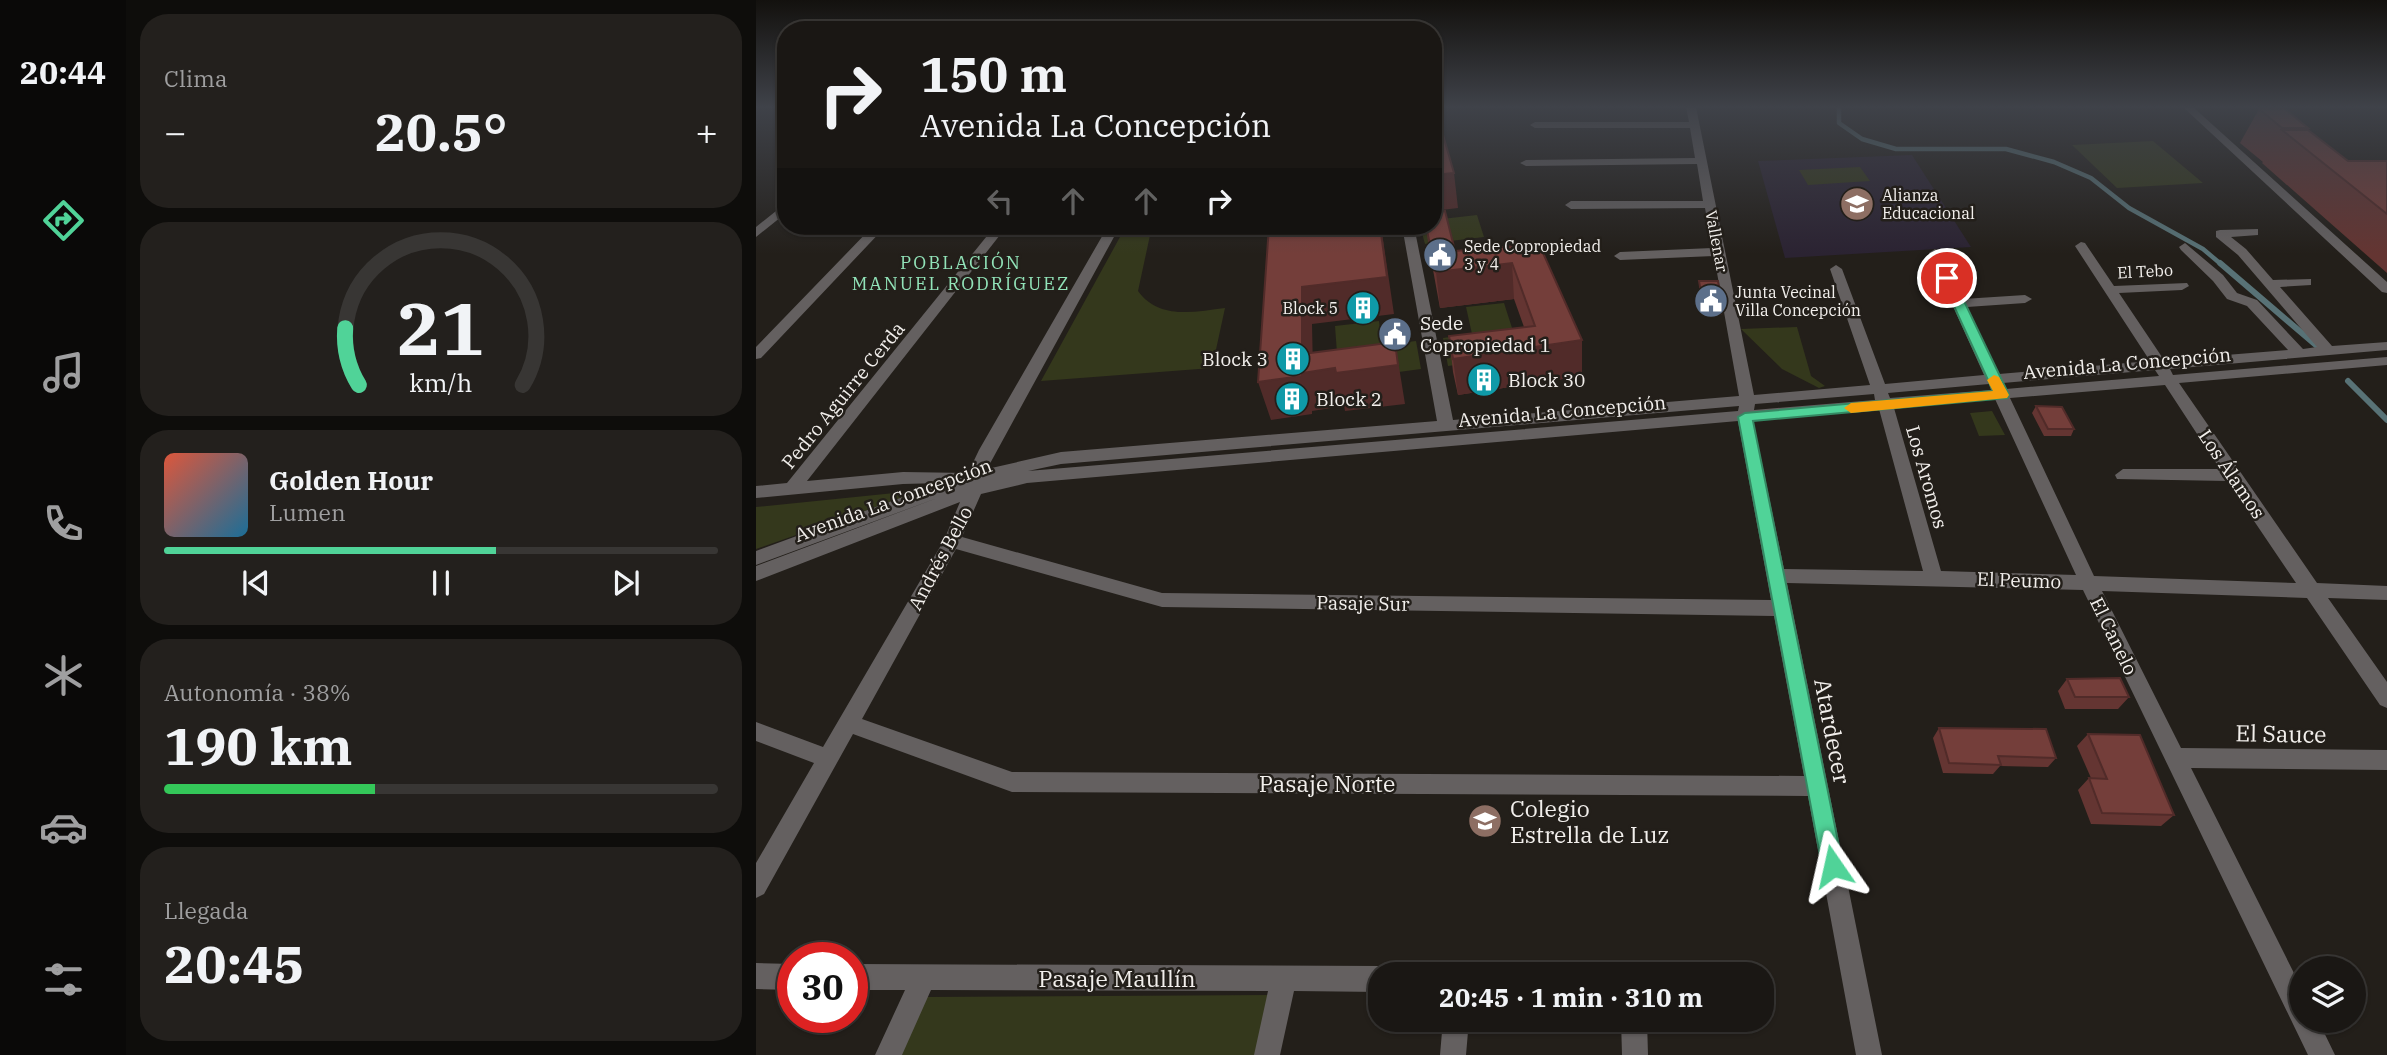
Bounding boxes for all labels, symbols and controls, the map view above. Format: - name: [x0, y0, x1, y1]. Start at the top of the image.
- text: 150 m: [920, 42, 1067, 105]
- icon: right: [805, 49, 896, 140]
- text: 20:44: [20, 51, 106, 93]
- text: Clima: [164, 63, 228, 93]
- text: 20.5°: [375, 98, 507, 165]
- text: Avenida La Concepción: [920, 104, 1271, 146]
- text: −: [164, 107, 187, 156]
- text: +: [695, 107, 718, 156]
- icon: left: [981, 182, 1019, 220]
- icon: ahead: [1054, 182, 1092, 220]
- icon: ahead: [1127, 182, 1165, 220]
- icon: right: [1200, 182, 1238, 220]
- school or university icon: Alianza Educacional: [1838, 185, 1876, 223]
- place label: Alianza Educacional: [1882, 185, 1975, 223]
- icon: directions: [39, 196, 88, 245]
- street label: Vallenar: [1701, 208, 1733, 274]
- public building icon: Sede Copropiedad 3 y 4: [1421, 236, 1459, 274]
- place label: Sede Copropiedad 3 y 4: [1464, 236, 1601, 274]
- pin: [1917, 248, 1977, 308]
- district label: POBLACIÓN MANUEL RODRÍGUEZ: [852, 251, 1070, 295]
- icon: arrive: [1928, 259, 1966, 297]
- street label: El Tebo: [2117, 260, 2173, 282]
- text: 21: [397, 281, 485, 376]
- public building icon: Junta Vecinal Villa Concepción: [1692, 282, 1730, 320]
- place label: Junta Vecinal Villa Concepción: [1735, 282, 1861, 320]
- building icon: Block 5: [1344, 289, 1382, 327]
- place label: Block 5: [1282, 298, 1338, 318]
- place label: Sede Copropiedad 1: [1420, 311, 1551, 357]
- public building icon: Sede Copropiedad 1: [1376, 315, 1414, 353]
- street label: Pedro Aguirre Cerda: [776, 317, 910, 473]
- building icon: Block 3: [1274, 340, 1312, 378]
- street label: Avenida La Concepción: [2022, 342, 2232, 384]
- place label: Block 3: [1202, 347, 1268, 371]
- icon: music: [39, 348, 88, 397]
- building icon: Block 30: [1465, 361, 1503, 399]
- text: km/h: [409, 366, 473, 399]
- place label: Block 30: [1508, 368, 1585, 392]
- building icon: Block 2: [1273, 380, 1311, 418]
- place label: Block 2: [1316, 387, 1382, 411]
- street label: Avenida La Concepción: [1457, 390, 1667, 432]
- street label: Los Aromos: [1901, 423, 1953, 531]
- street label: Los Álamos: [2193, 425, 2271, 523]
- street label: Avenida La Concepción: [791, 453, 995, 547]
- text: Golden Hour: [269, 463, 433, 497]
- text: Lumen: [269, 497, 346, 527]
- icon: phone: [39, 499, 88, 548]
- street label: Andrés Bello: [903, 502, 977, 614]
- icon: previous: [237, 564, 275, 602]
- icon: pause: [422, 564, 460, 602]
- icon: next: [607, 564, 645, 602]
- street label: El Peumo: [1976, 567, 2062, 593]
- street label: Pasaje Sur: [1316, 590, 1410, 616]
- street label: El Canelo: [2085, 593, 2143, 679]
- icon: climate: [39, 651, 88, 700]
- street label: Atardecer: [1808, 676, 1858, 786]
- text: Autonomía · 38%: [164, 677, 351, 707]
- text: 190 km: [164, 712, 353, 779]
- street label: El Sauce: [2235, 717, 2327, 749]
- street label: Pasaje Norte: [1259, 768, 1395, 798]
- place label: Colegio Estrella de Luz: [1510, 793, 1669, 849]
- school or university icon: Colegio Estrella de Luz: [1466, 802, 1504, 840]
- icon: car: [39, 803, 88, 852]
- position arrow: [1796, 829, 1870, 903]
- text: Llegada: [164, 895, 248, 925]
- text: 20:45: [164, 930, 305, 997]
- speed limit sign: 30: [777, 942, 868, 1033]
- icon: filters: [39, 955, 88, 1004]
- map controls: [2289, 956, 2366, 1033]
- button: layers: [2289, 956, 2366, 1033]
- street label: Pasaje Maullín: [1038, 963, 1196, 993]
- text: 20:45 · 1 min · 310 m: [1439, 980, 1703, 1014]

